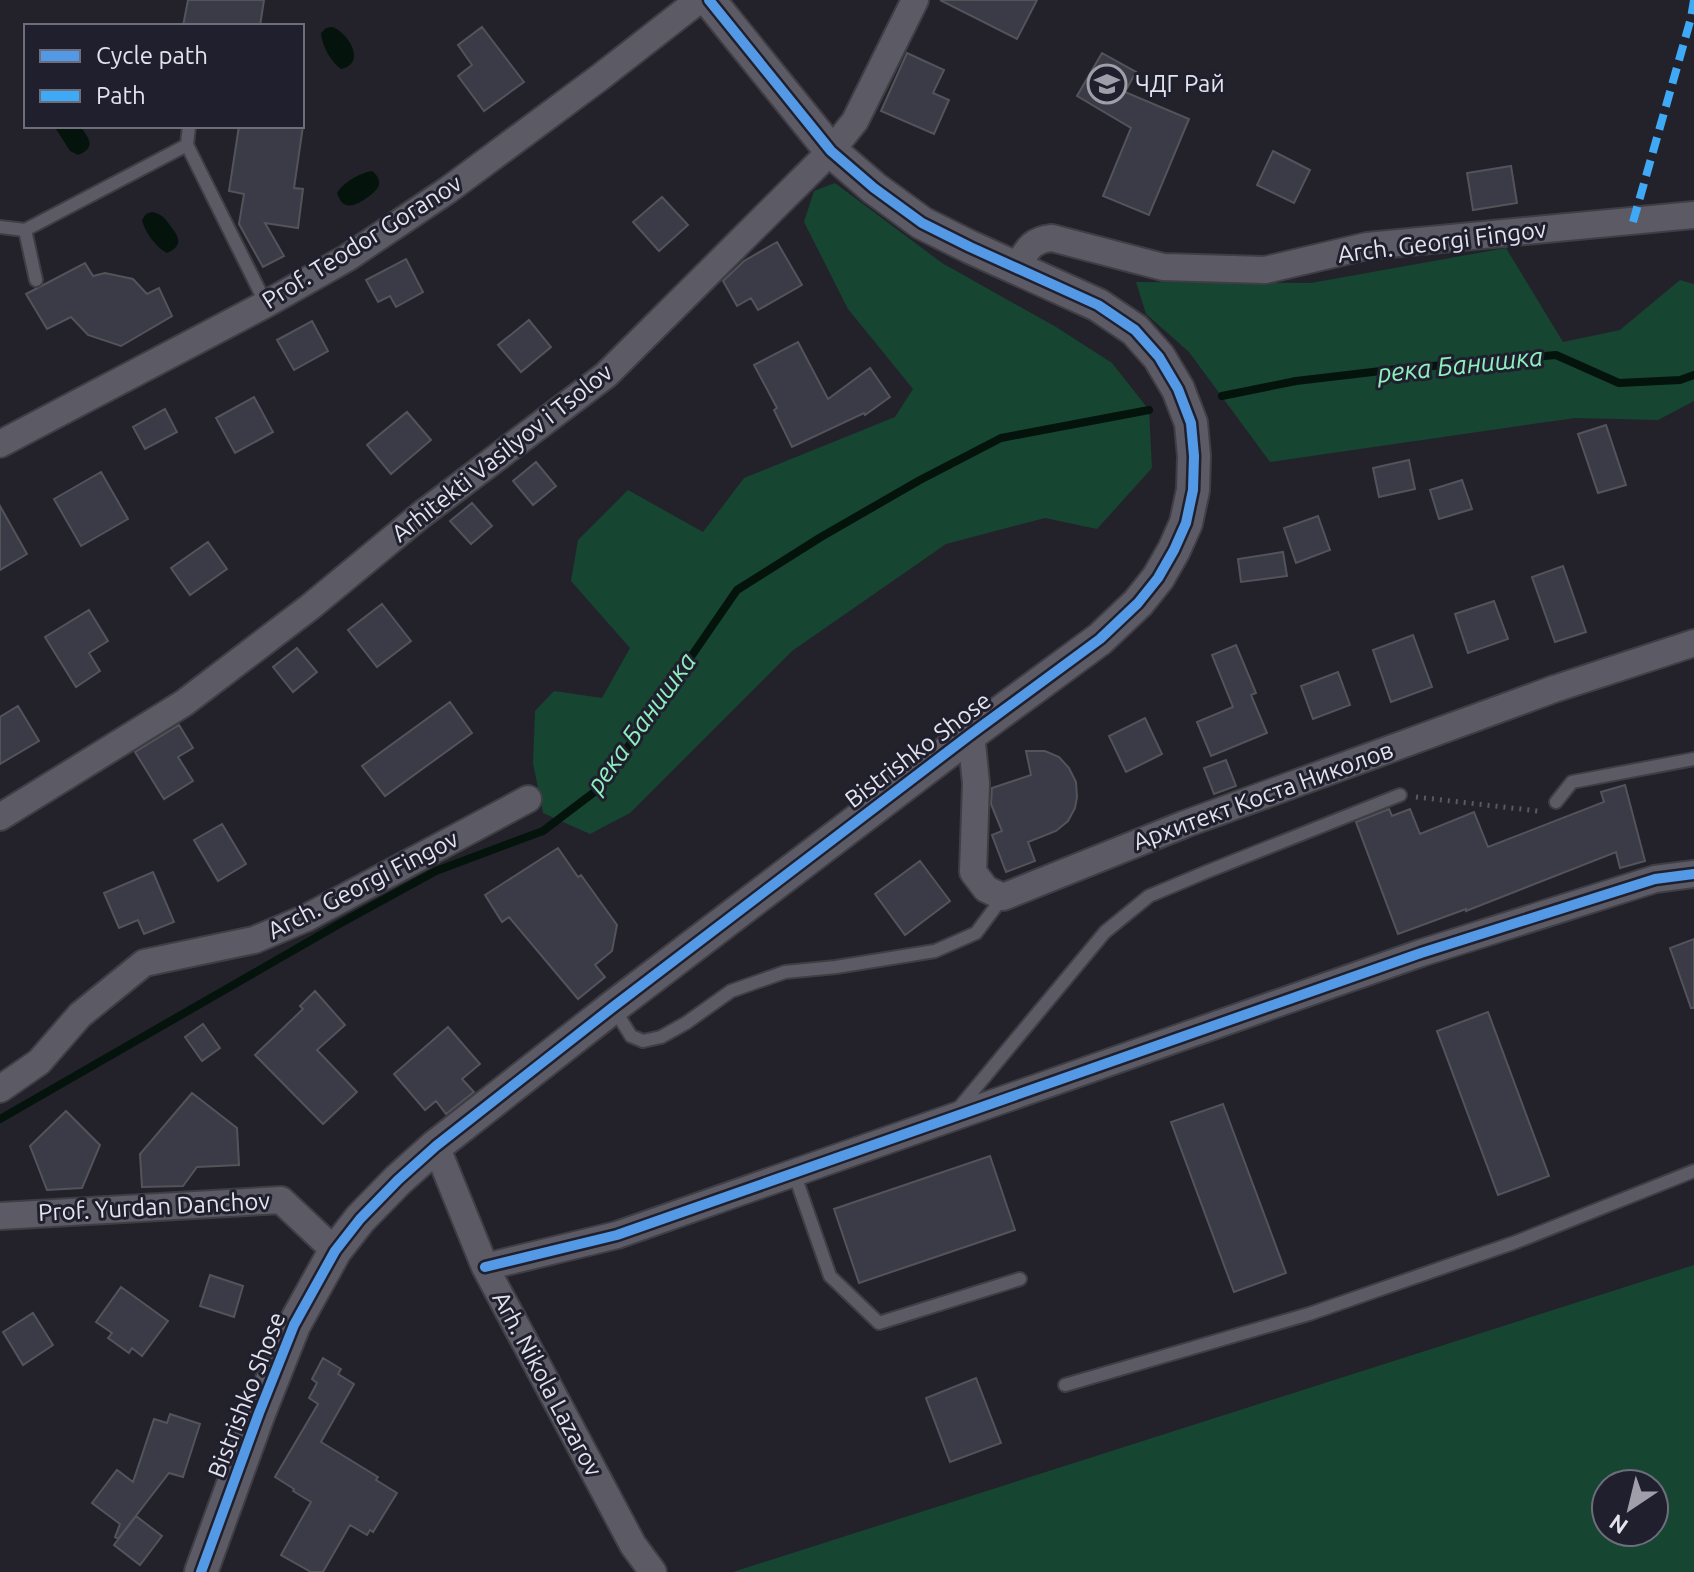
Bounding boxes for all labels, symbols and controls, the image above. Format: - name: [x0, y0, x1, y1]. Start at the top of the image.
- legend: [24, 24, 304, 128]
- text: Cycle path: [96, 42, 208, 69]
- school or university icon: ЧДГ Рай: [1086, 63, 1128, 105]
- place label: ЧДГ Рай: [1135, 70, 1225, 97]
- text: Path: [96, 82, 146, 109]
- street label: Prof. Teodor Goranov: [257, 169, 467, 314]
- street label: Arch. Georgi Fingov: [1336, 215, 1548, 268]
- water label: река Банишка: [1375, 341, 1544, 388]
- street label: Arhitekti Vasilyov i Tsolov: [386, 358, 618, 547]
- water label: река Банишка: [579, 647, 701, 799]
- street label: Bistrishko Shose: [840, 686, 996, 813]
- street label: Архитект Коста Николов: [1129, 736, 1397, 855]
- street label: Arch. Georgi Fingov: [263, 825, 463, 944]
- street label: Prof. Yurdan Danchov: [37, 1187, 271, 1226]
- street label: Arh. Nikola Lazarov: [487, 1287, 608, 1481]
- street label: Bistrishko Shose: [203, 1308, 291, 1481]
- north arrow: [1590, 1468, 1670, 1548]
- text: N: [1604, 1510, 1632, 1540]

